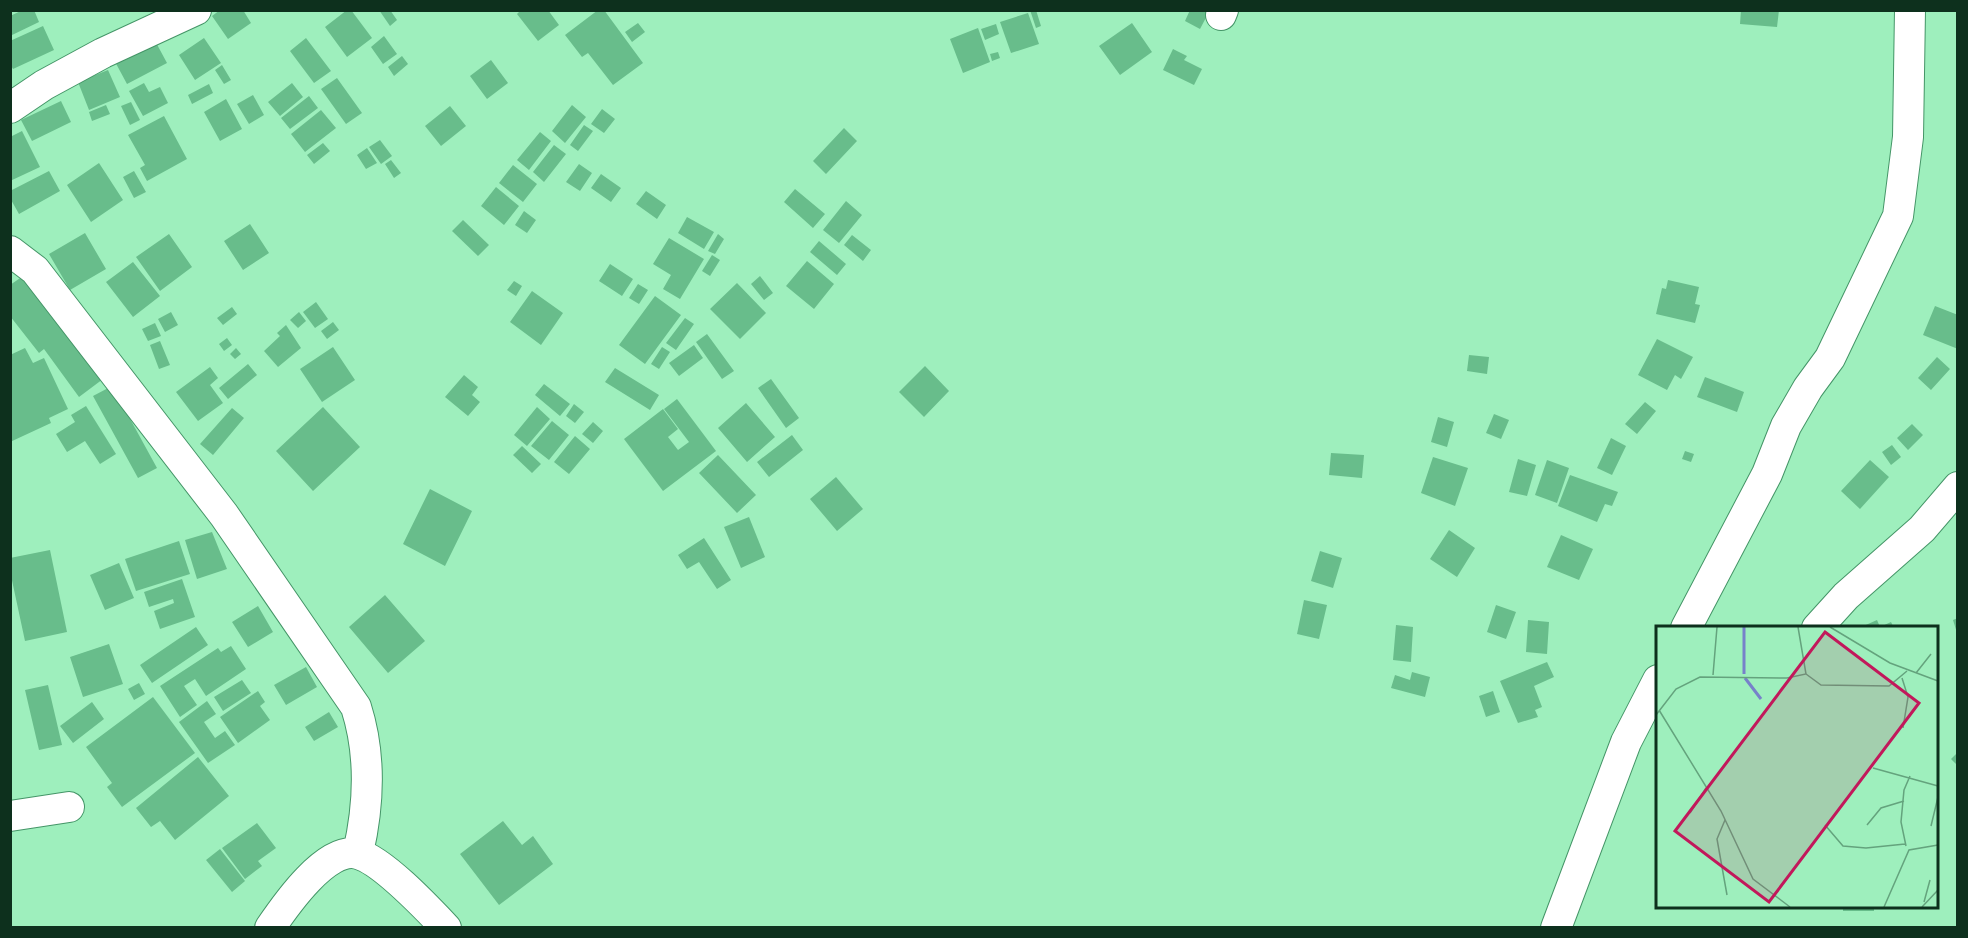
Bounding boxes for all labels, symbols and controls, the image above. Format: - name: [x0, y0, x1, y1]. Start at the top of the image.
- inset map: [1656, 626, 1938, 908]

